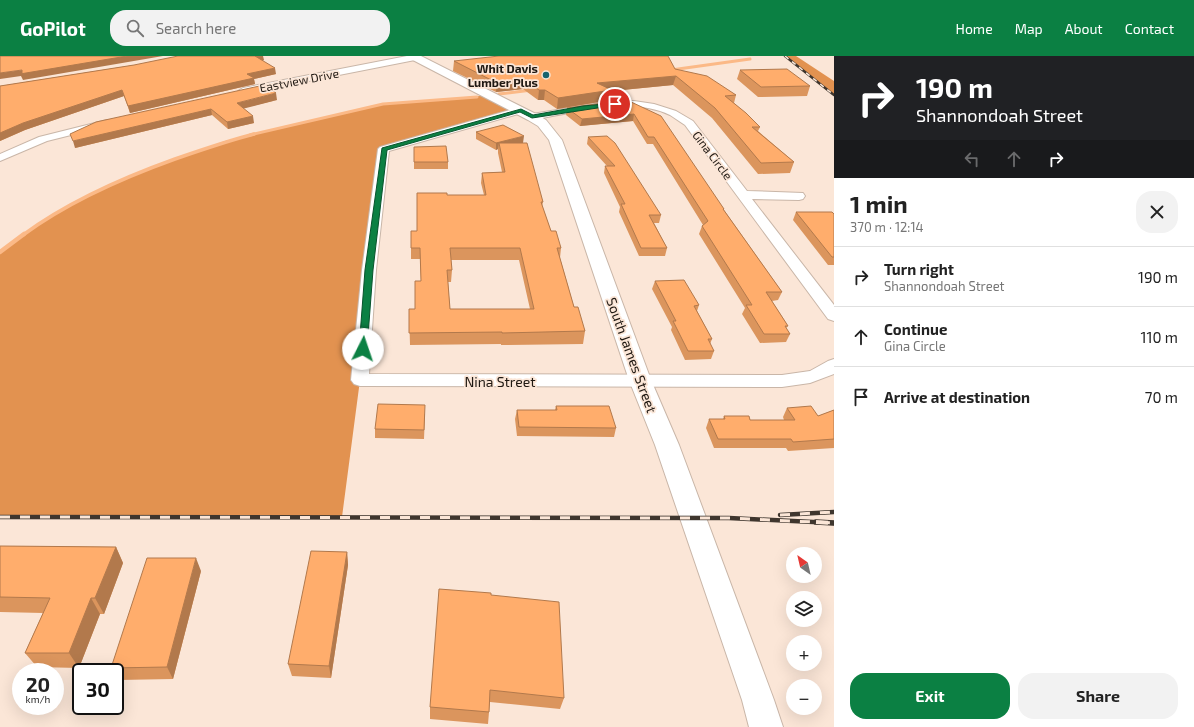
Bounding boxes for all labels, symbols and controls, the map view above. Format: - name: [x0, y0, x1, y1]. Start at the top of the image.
- search box: [110, 10, 390, 46]
- text: GoPilot: [20, 17, 86, 40]
- icon: search: [124, 17, 146, 39]
- text: Search here: [156, 19, 236, 37]
- text: Home: [956, 20, 993, 37]
- text: Map: [1015, 20, 1043, 37]
- text: About: [1065, 20, 1103, 37]
- text: Contact: [1125, 20, 1174, 37]
- place label: Whit Davis Lumber Plus: [468, 61, 538, 89]
- street label: Eastview Drive: [258, 65, 340, 95]
- marker: Whit Davis Lumber Plus: [541, 70, 551, 80]
- text: 190 m: [916, 70, 993, 104]
- icon: right: [850, 72, 902, 124]
- pin: [598, 87, 632, 121]
- icon: arrive: [604, 93, 626, 115]
- text: Shannondoah Street: [916, 104, 1083, 126]
- street label: Gina Circle: [690, 128, 736, 182]
- icon: left: [961, 148, 983, 170]
- icon: ahead: [1003, 148, 1025, 170]
- icon: right: [1045, 148, 1067, 170]
- text: 1 min: [850, 189, 908, 218]
- button: close: [1136, 191, 1178, 233]
- text: 370 m · 12:14: [850, 219, 924, 235]
- text: Turn right: [884, 260, 954, 278]
- icon: right: [850, 266, 872, 288]
- text: 190 m: [1138, 268, 1178, 286]
- text: Shannondoah Street: [884, 278, 1005, 294]
- street label: South James Street: [603, 295, 661, 415]
- text: Continue: [884, 320, 947, 338]
- icon: ahead: [850, 326, 872, 348]
- position arrow: [342, 328, 384, 370]
- text: 110 m: [1141, 328, 1178, 346]
- text: Gina Circle: [884, 338, 946, 354]
- street label: Nina Street: [464, 373, 536, 390]
- icon: arrive: [850, 386, 872, 408]
- text: Arrive at destination: [884, 388, 1030, 406]
- text: 70 m: [1145, 388, 1178, 406]
- north arrow: [786, 547, 822, 583]
- map controls: [786, 547, 822, 715]
- button: layers: [786, 591, 822, 627]
- button: +: [786, 635, 822, 671]
- speed limit sign: 30: [72, 663, 124, 715]
- text: 20: [26, 672, 50, 696]
- button: Exit: [850, 673, 1010, 719]
- button: Share: [1018, 673, 1178, 719]
- button: −: [786, 679, 822, 715]
- text: km/h: [26, 693, 50, 705]

